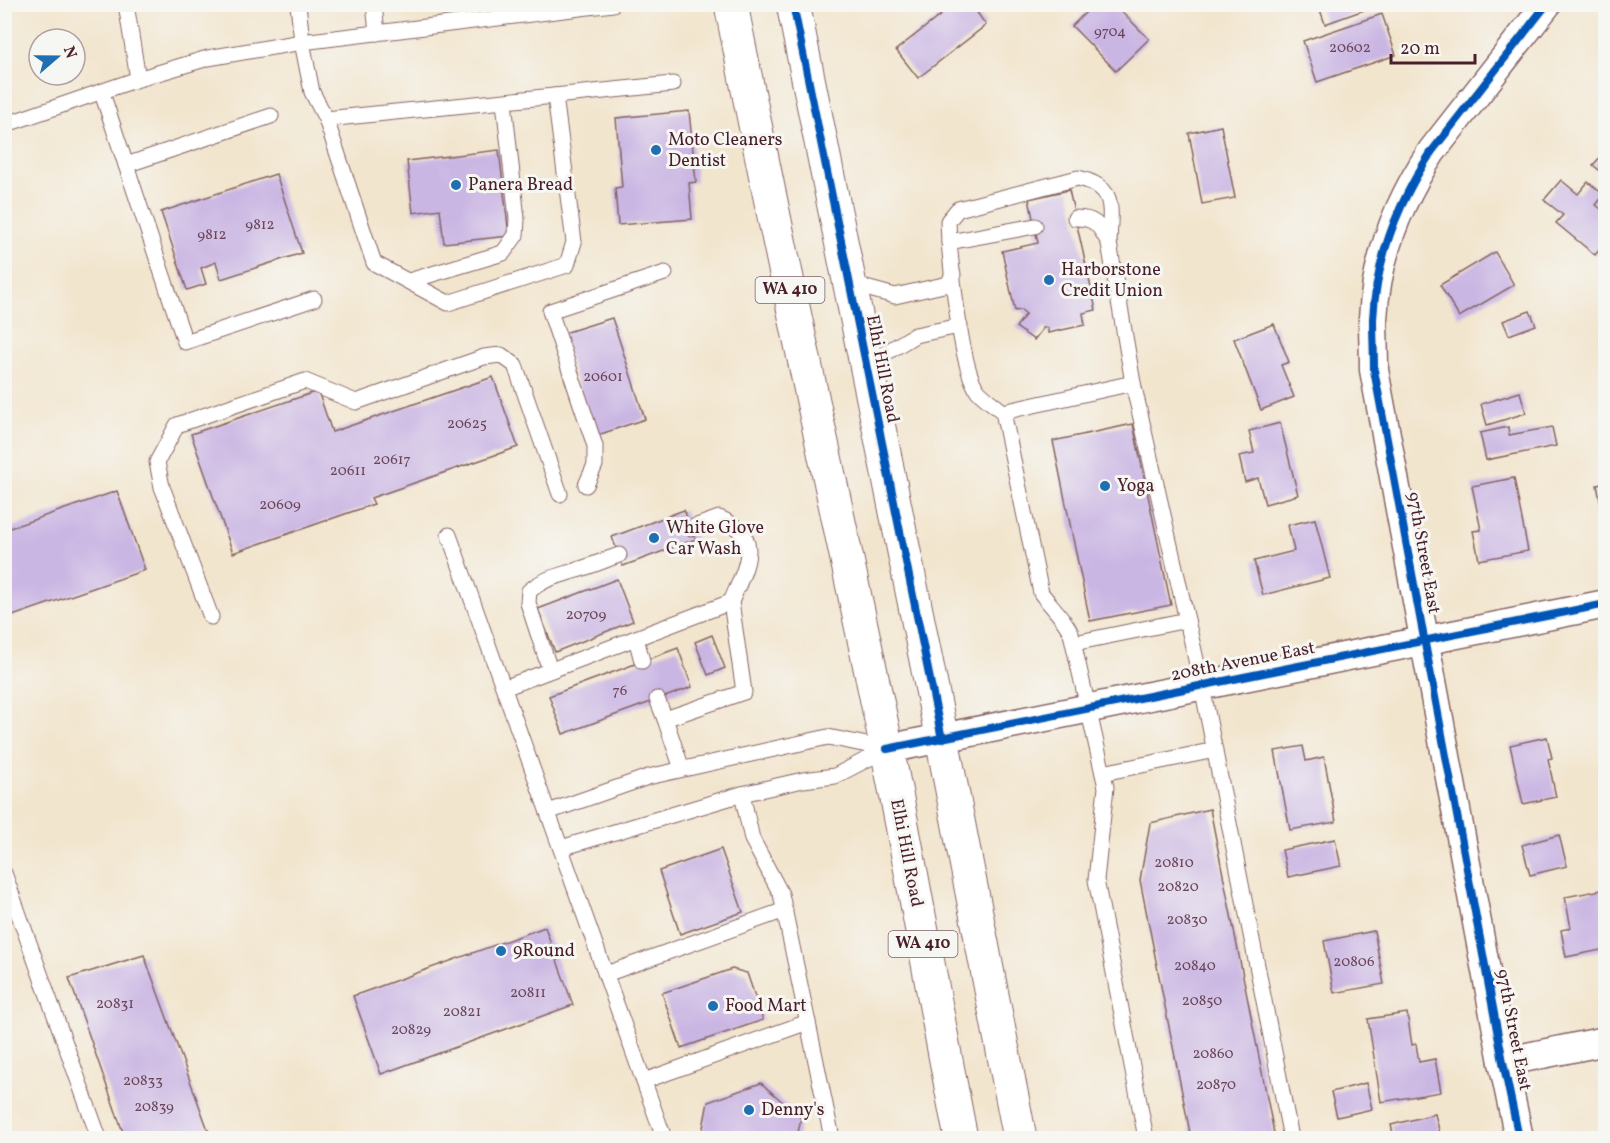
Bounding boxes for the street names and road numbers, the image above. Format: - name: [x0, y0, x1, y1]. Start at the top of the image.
- road number: WA 410: [756, 277, 824, 303]
- street label: Elhi Hill Road: [859, 313, 905, 425]
- street label: 97th Street East: [1400, 490, 1446, 616]
- street label: 208th Avenue East: [1169, 636, 1317, 688]
- street label: Elhi Hill Road: [883, 797, 929, 909]
- road number: WA 410: [888, 931, 958, 957]
- street label: 97th Street East: [1489, 967, 1537, 1093]

